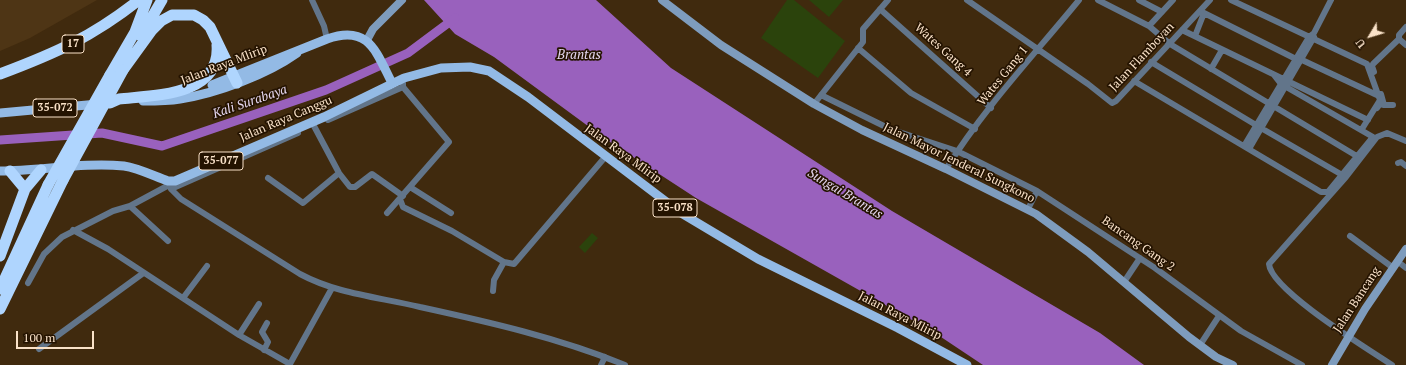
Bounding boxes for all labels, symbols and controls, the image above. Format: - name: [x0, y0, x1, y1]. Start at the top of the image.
- north arrow: [1350, 16, 1390, 56]
- street label: Jalan Flamboyan: [1107, 20, 1177, 94]
- street label: Wates Gang 4: [911, 21, 975, 79]
- road number: 17: [62, 35, 84, 53]
- text: U: [1353, 36, 1368, 51]
- street label: Jalan Raya Mlirip: [179, 42, 269, 88]
- street label: Wates Gang 1: [975, 43, 1031, 109]
- water label: Brantas: [557, 47, 601, 63]
- water label: Kali Surabaya: [211, 82, 289, 122]
- street label: Jalan Raya Canggu: [238, 93, 334, 145]
- road number: 35-072: [33, 99, 77, 117]
- street label: Jalan Mayor Jenderal Sungkono: [881, 120, 1037, 206]
- street label: Jalan Raya Mlirip: [582, 121, 664, 187]
- road number: 35-077: [199, 152, 243, 170]
- water label: Sungai Brantas: [805, 165, 885, 223]
- road number: 35-078: [653, 199, 697, 217]
- street label: Bancang Gang 2: [1099, 214, 1177, 274]
- street label: Jalan Bancang: [1330, 264, 1384, 336]
- street label: Jalan Raya Mlirip: [856, 289, 944, 343]
- scale bar: [18, 323, 96, 349]
- text: 100 m: [23, 330, 55, 345]

